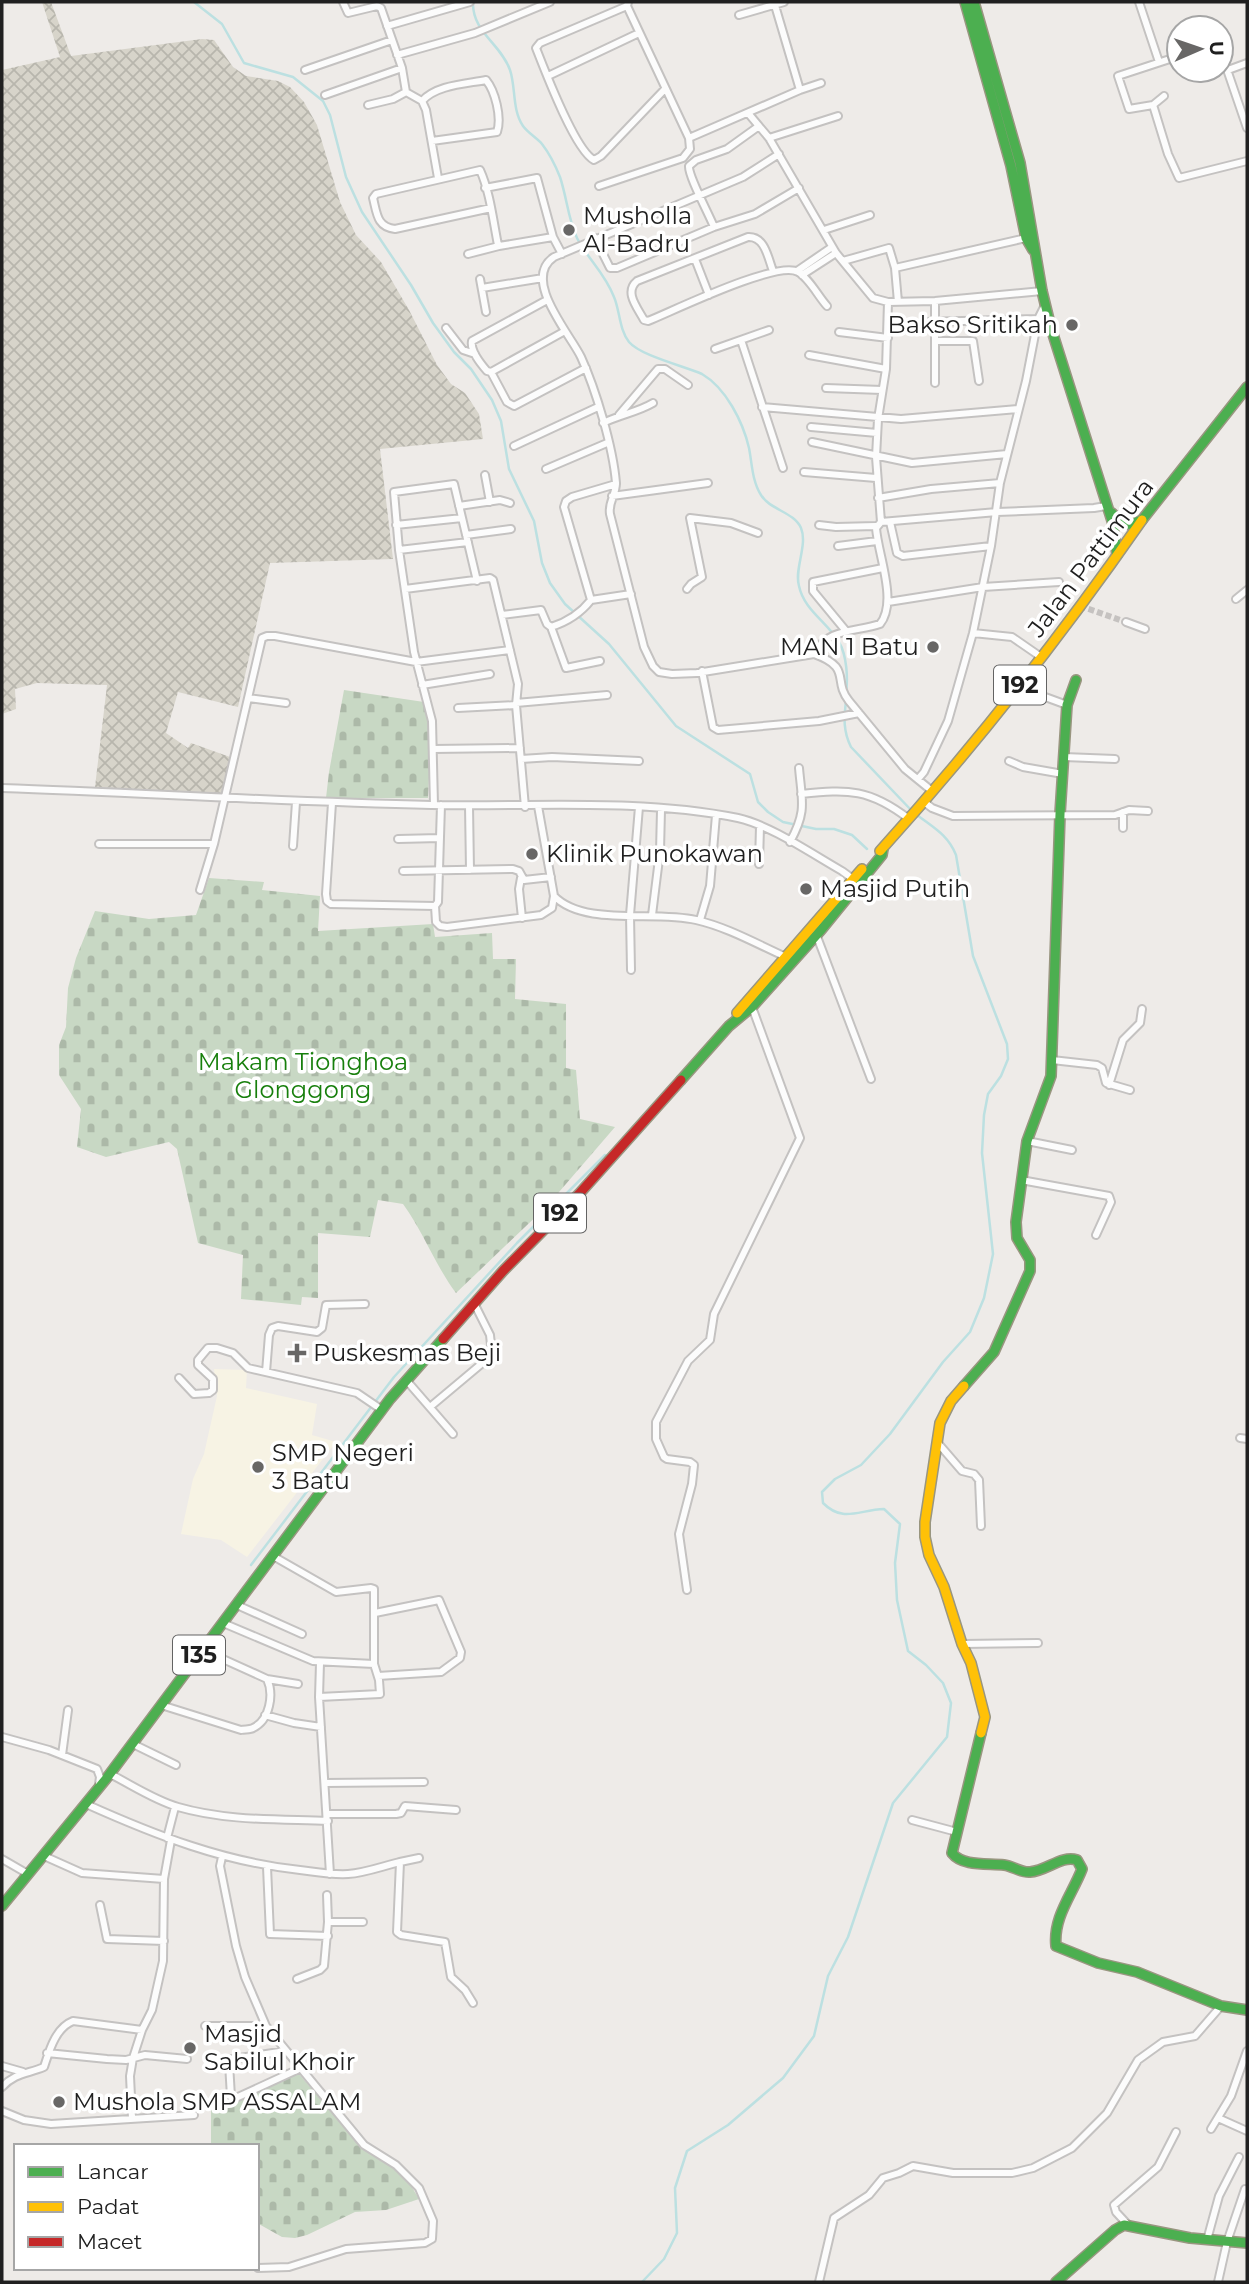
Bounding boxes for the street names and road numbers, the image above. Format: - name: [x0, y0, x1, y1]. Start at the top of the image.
- street label: Jalan Pattimura: [1021, 473, 1159, 643]
- road number: 192: [994, 666, 1046, 705]
- road number: 192: [534, 1194, 586, 1232]
- road number: 135: [173, 1636, 225, 1674]

